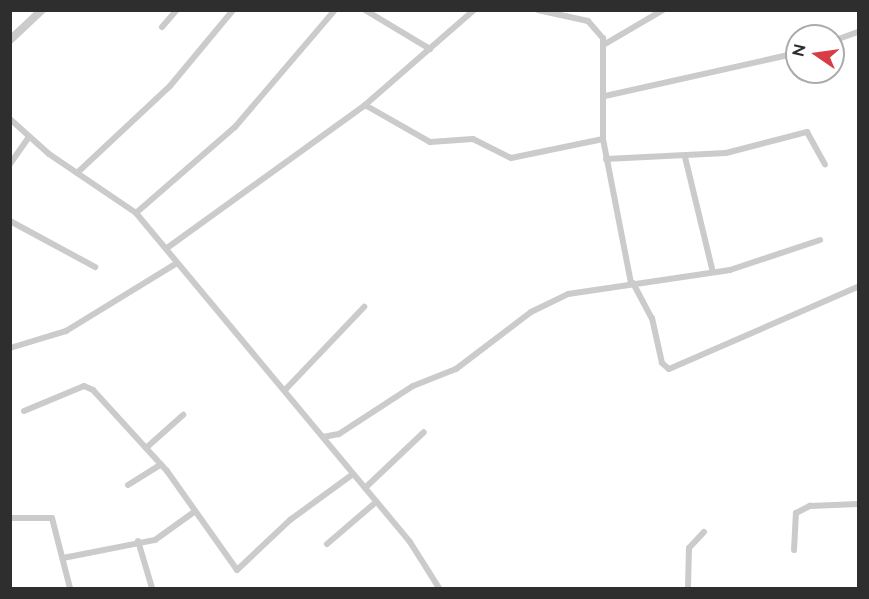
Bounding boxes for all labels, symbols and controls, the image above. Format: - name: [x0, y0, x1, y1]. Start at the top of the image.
- north arrow: [785, 24, 845, 84]
- text: N: [788, 42, 810, 58]

